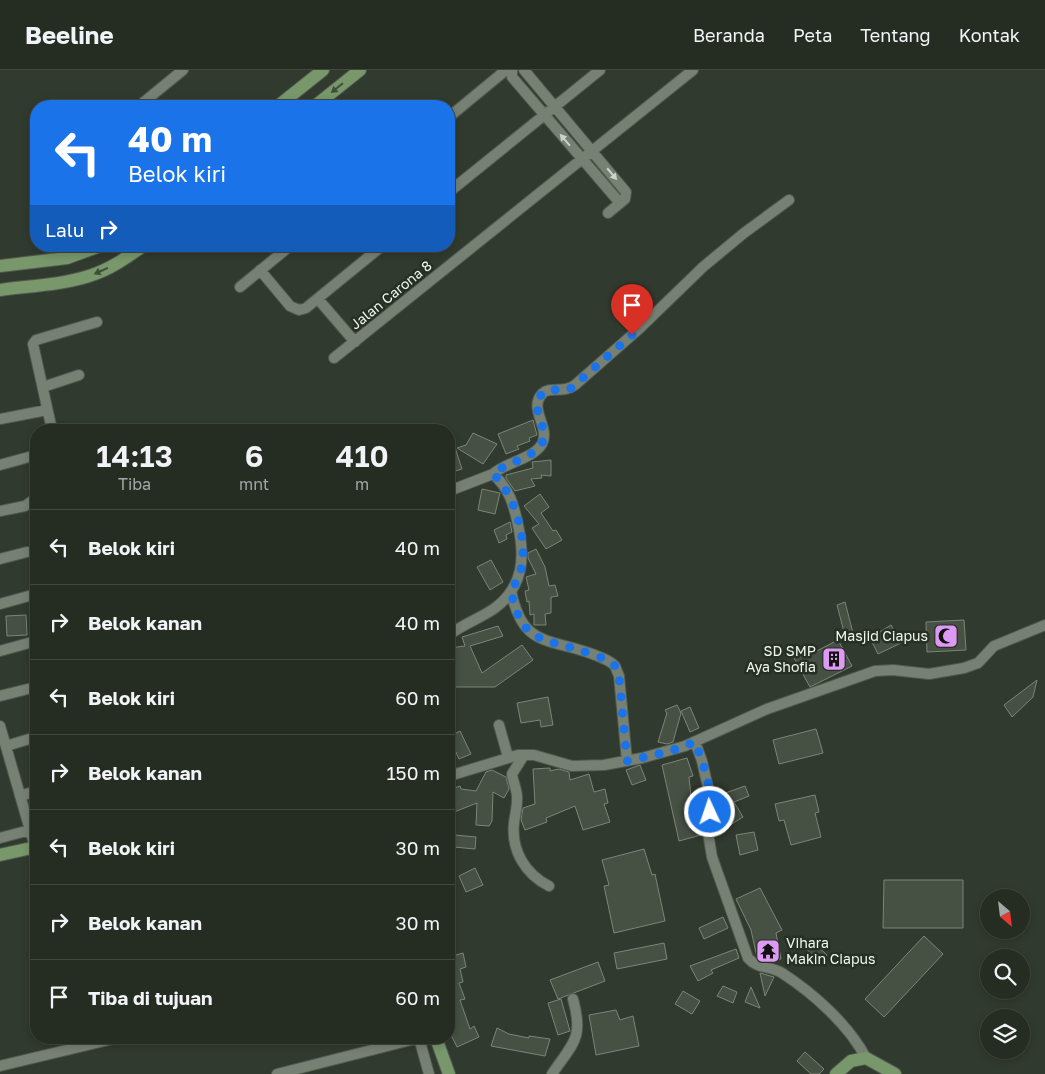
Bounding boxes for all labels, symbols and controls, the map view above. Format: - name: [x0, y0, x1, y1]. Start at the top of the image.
- text: Beeline: [25, 20, 114, 49]
- text: Beranda: [693, 24, 765, 46]
- text: Peta: [793, 24, 832, 46]
- text: Tentang: [860, 24, 931, 46]
- text: Kontak: [959, 24, 1020, 46]
- one-way arrow: [331, 83, 344, 94]
- text: 40 m: [128, 118, 212, 160]
- icon: left: [45, 120, 110, 185]
- one-way arrow: [560, 133, 571, 146]
- text: Belok kiri: [128, 160, 226, 187]
- one-way arrow: [606, 168, 617, 181]
- icon: right: [94, 215, 122, 243]
- text: Lalu: [45, 218, 84, 241]
- street label: Jalan Carona 8: [347, 257, 435, 333]
- one-way arrow: [94, 268, 108, 276]
- pin: [611, 284, 653, 335]
- icon: arrive: [618, 291, 646, 319]
- text: 14:13: [96, 438, 173, 474]
- text: 6: [245, 438, 264, 474]
- text: 410: [336, 438, 389, 474]
- text: Tiba: [118, 474, 151, 494]
- text: mnt: [239, 474, 269, 494]
- text: m: [355, 474, 369, 494]
- icon: left: [45, 533, 73, 561]
- text: Belok kiri: [88, 536, 175, 559]
- text: 40 m: [395, 536, 440, 559]
- icon: right: [45, 608, 73, 636]
- text: Belok kanan: [88, 611, 202, 634]
- text: 40 m: [395, 611, 440, 634]
- mosque icon: Masjid Ciapus: [933, 623, 959, 649]
- place label: Masjid Ciapus: [835, 627, 928, 644]
- place label: SD SMP Aya Shofia: [746, 642, 816, 675]
- building icon: SD SMP Aya Shofia: [821, 646, 847, 672]
- icon: left: [45, 683, 73, 711]
- text: Belok kiri: [88, 686, 175, 709]
- text: 60 m: [395, 686, 440, 709]
- icon: right: [45, 758, 73, 786]
- text: Belok kanan: [88, 761, 202, 784]
- text: 150 m: [386, 761, 440, 784]
- position arrow: [683, 785, 735, 837]
- icon: left: [45, 833, 73, 861]
- text: Belok kiri: [88, 836, 175, 859]
- text: 30 m: [396, 836, 440, 859]
- north arrow: [980, 889, 1030, 939]
- map controls: [980, 889, 1030, 1059]
- icon: right: [45, 908, 73, 936]
- text: Belok kanan: [88, 911, 202, 934]
- text: 30 m: [396, 911, 440, 934]
- place label: Vihara Makin Ciapus: [786, 934, 875, 967]
- temple icon: Vihara Makin Ciapus: [755, 938, 781, 964]
- button: search: [980, 949, 1030, 999]
- icon: arrive: [45, 983, 73, 1011]
- text: Tiba di tujuan: [88, 986, 213, 1009]
- text: 60 m: [395, 986, 440, 1009]
- button: layers: [980, 1009, 1030, 1059]

